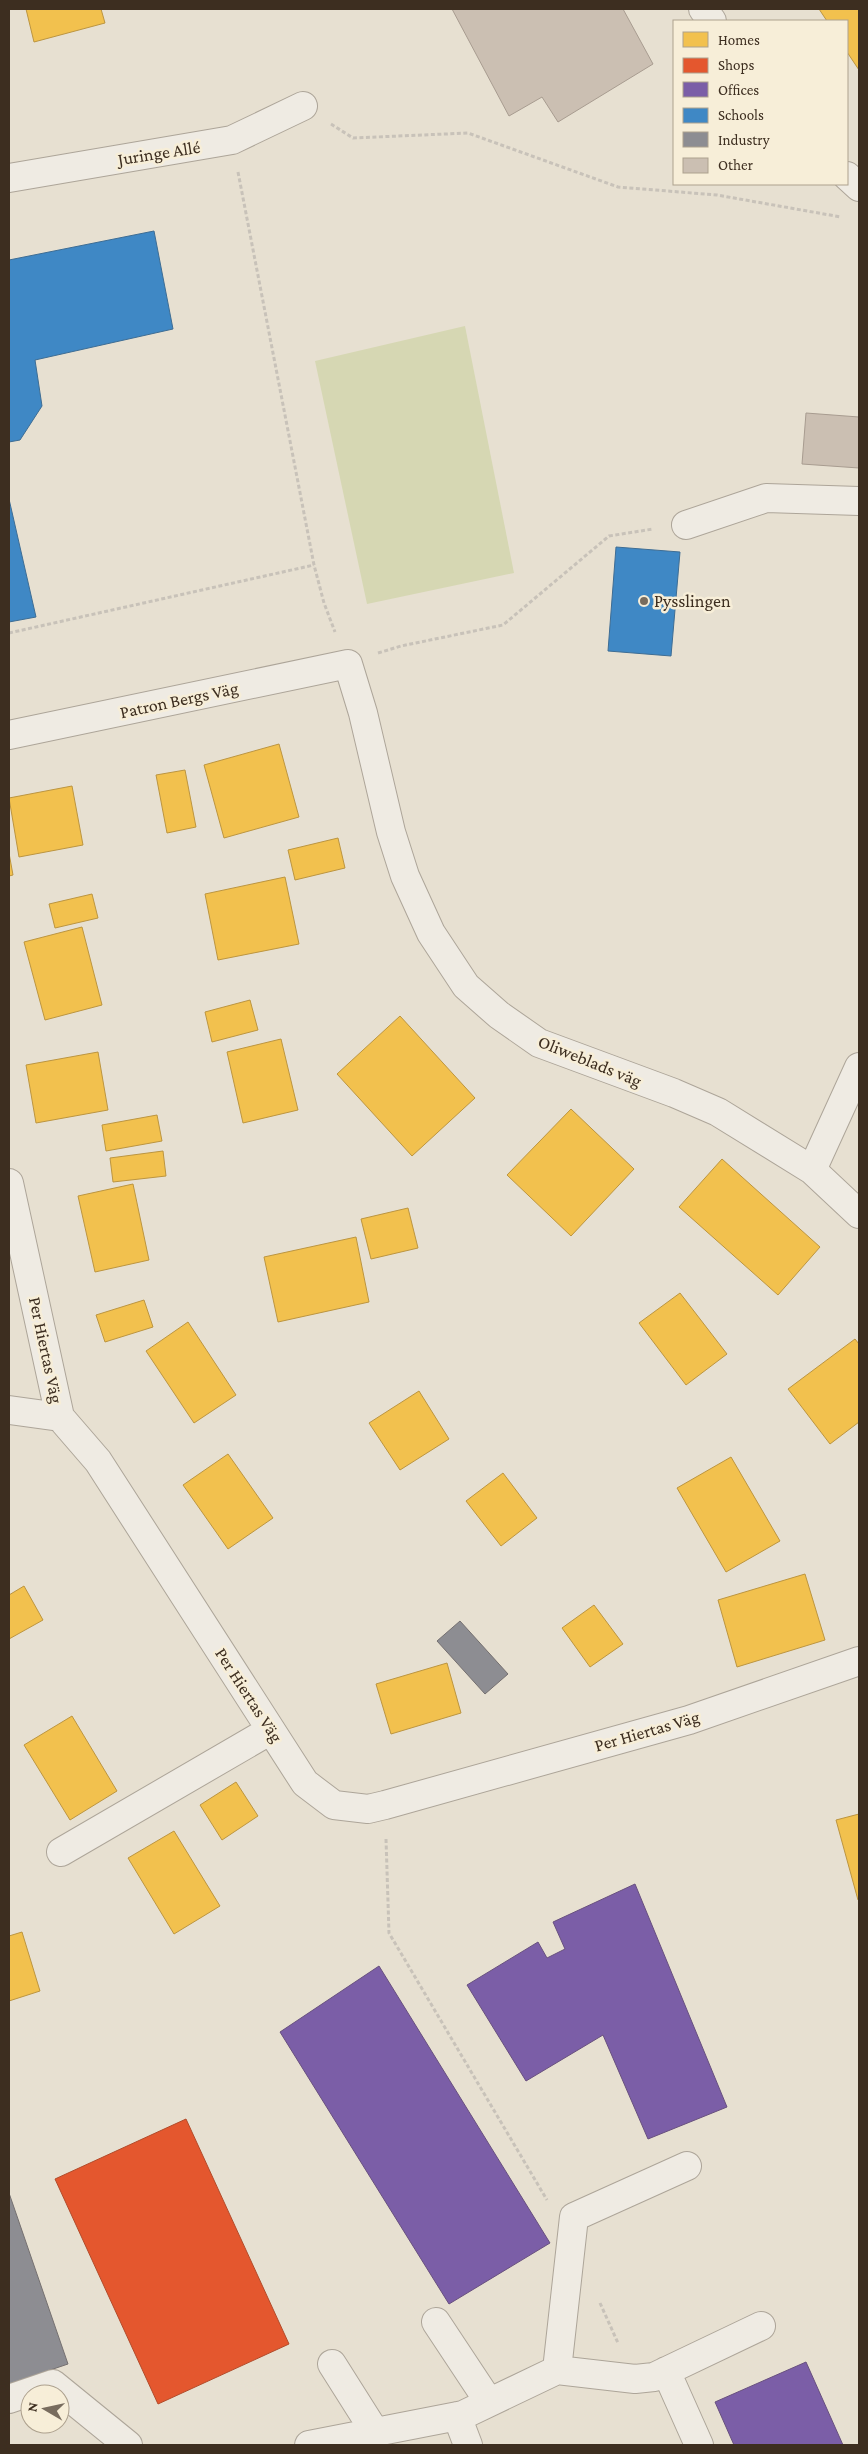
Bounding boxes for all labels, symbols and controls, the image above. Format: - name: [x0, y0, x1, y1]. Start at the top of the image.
- legend: [673, 20, 848, 185]
- text: Homes: [718, 32, 760, 48]
- text: Shops: [718, 57, 754, 74]
- text: Offices: [718, 82, 759, 98]
- text: Schools: [718, 107, 764, 123]
- text: Industry: [718, 132, 770, 149]
- street label: Juringe Allé: [114, 137, 202, 170]
- text: Other: [718, 157, 754, 173]
- place label: Pysslingen: [654, 591, 731, 611]
- marker: Pysslingen: [638, 595, 650, 607]
- street label: Patron Bergs Väg: [118, 678, 240, 722]
- street label: Oliweblads väg: [535, 1031, 645, 1091]
- street label: Per Hiertas Väg: [25, 1295, 67, 1405]
- street label: Per Hiertas Väg: [211, 1644, 287, 1746]
- street label: Per Hiertas Väg: [592, 1706, 702, 1756]
- north arrow: [20, 2384, 70, 2434]
- text: N: [24, 2401, 41, 2413]

